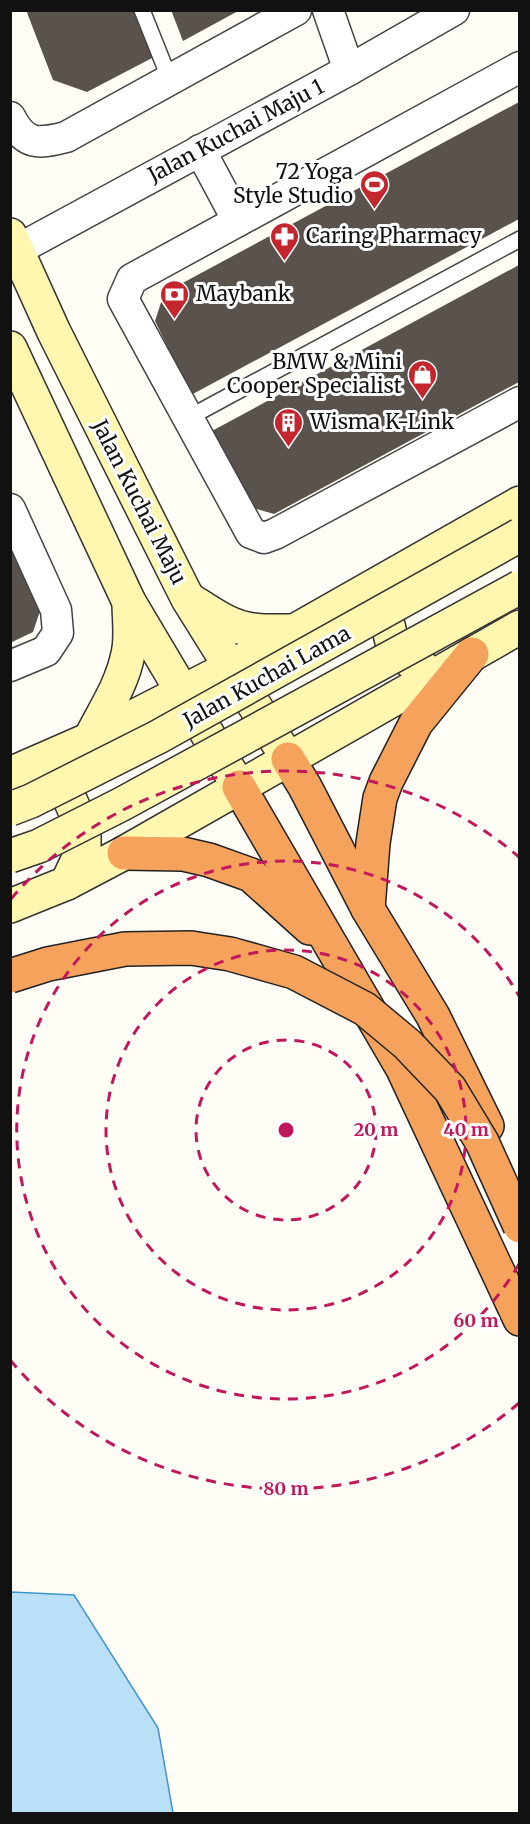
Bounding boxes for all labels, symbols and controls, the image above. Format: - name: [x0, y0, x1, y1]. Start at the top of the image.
- street label: Jalan Kuchai Maju 1: [142, 73, 329, 189]
- place label: 72 Yoga Style Studio: [233, 158, 353, 209]
- sports icon: 72 Yoga Style Studio: [358, 168, 390, 210]
- pharmacy icon: Caring Pharmacy: [269, 220, 301, 262]
- place label: Caring Pharmacy: [306, 222, 482, 249]
- bank icon: Maybank: [159, 278, 191, 320]
- place label: Maybank: [196, 280, 292, 307]
- place label: BMW & Mini Cooper Specialist: [227, 348, 402, 399]
- shop icon: BMW & Mini Cooper Specialist: [407, 358, 439, 400]
- building icon: Wisma K-Link: [273, 406, 305, 448]
- place label: Wisma K-Link: [309, 408, 455, 435]
- street label: Jalan Kuchai Maju: [86, 414, 193, 589]
- street label: Jalan Kuchai Lama: [178, 619, 355, 734]
- text: 20 m: [354, 1118, 398, 1141]
- text: 40 m: [443, 1118, 489, 1141]
- centre of rings: [276, 1120, 296, 1140]
- text: 60 m: [453, 1309, 499, 1332]
- text: 80 m: [263, 1477, 309, 1500]

